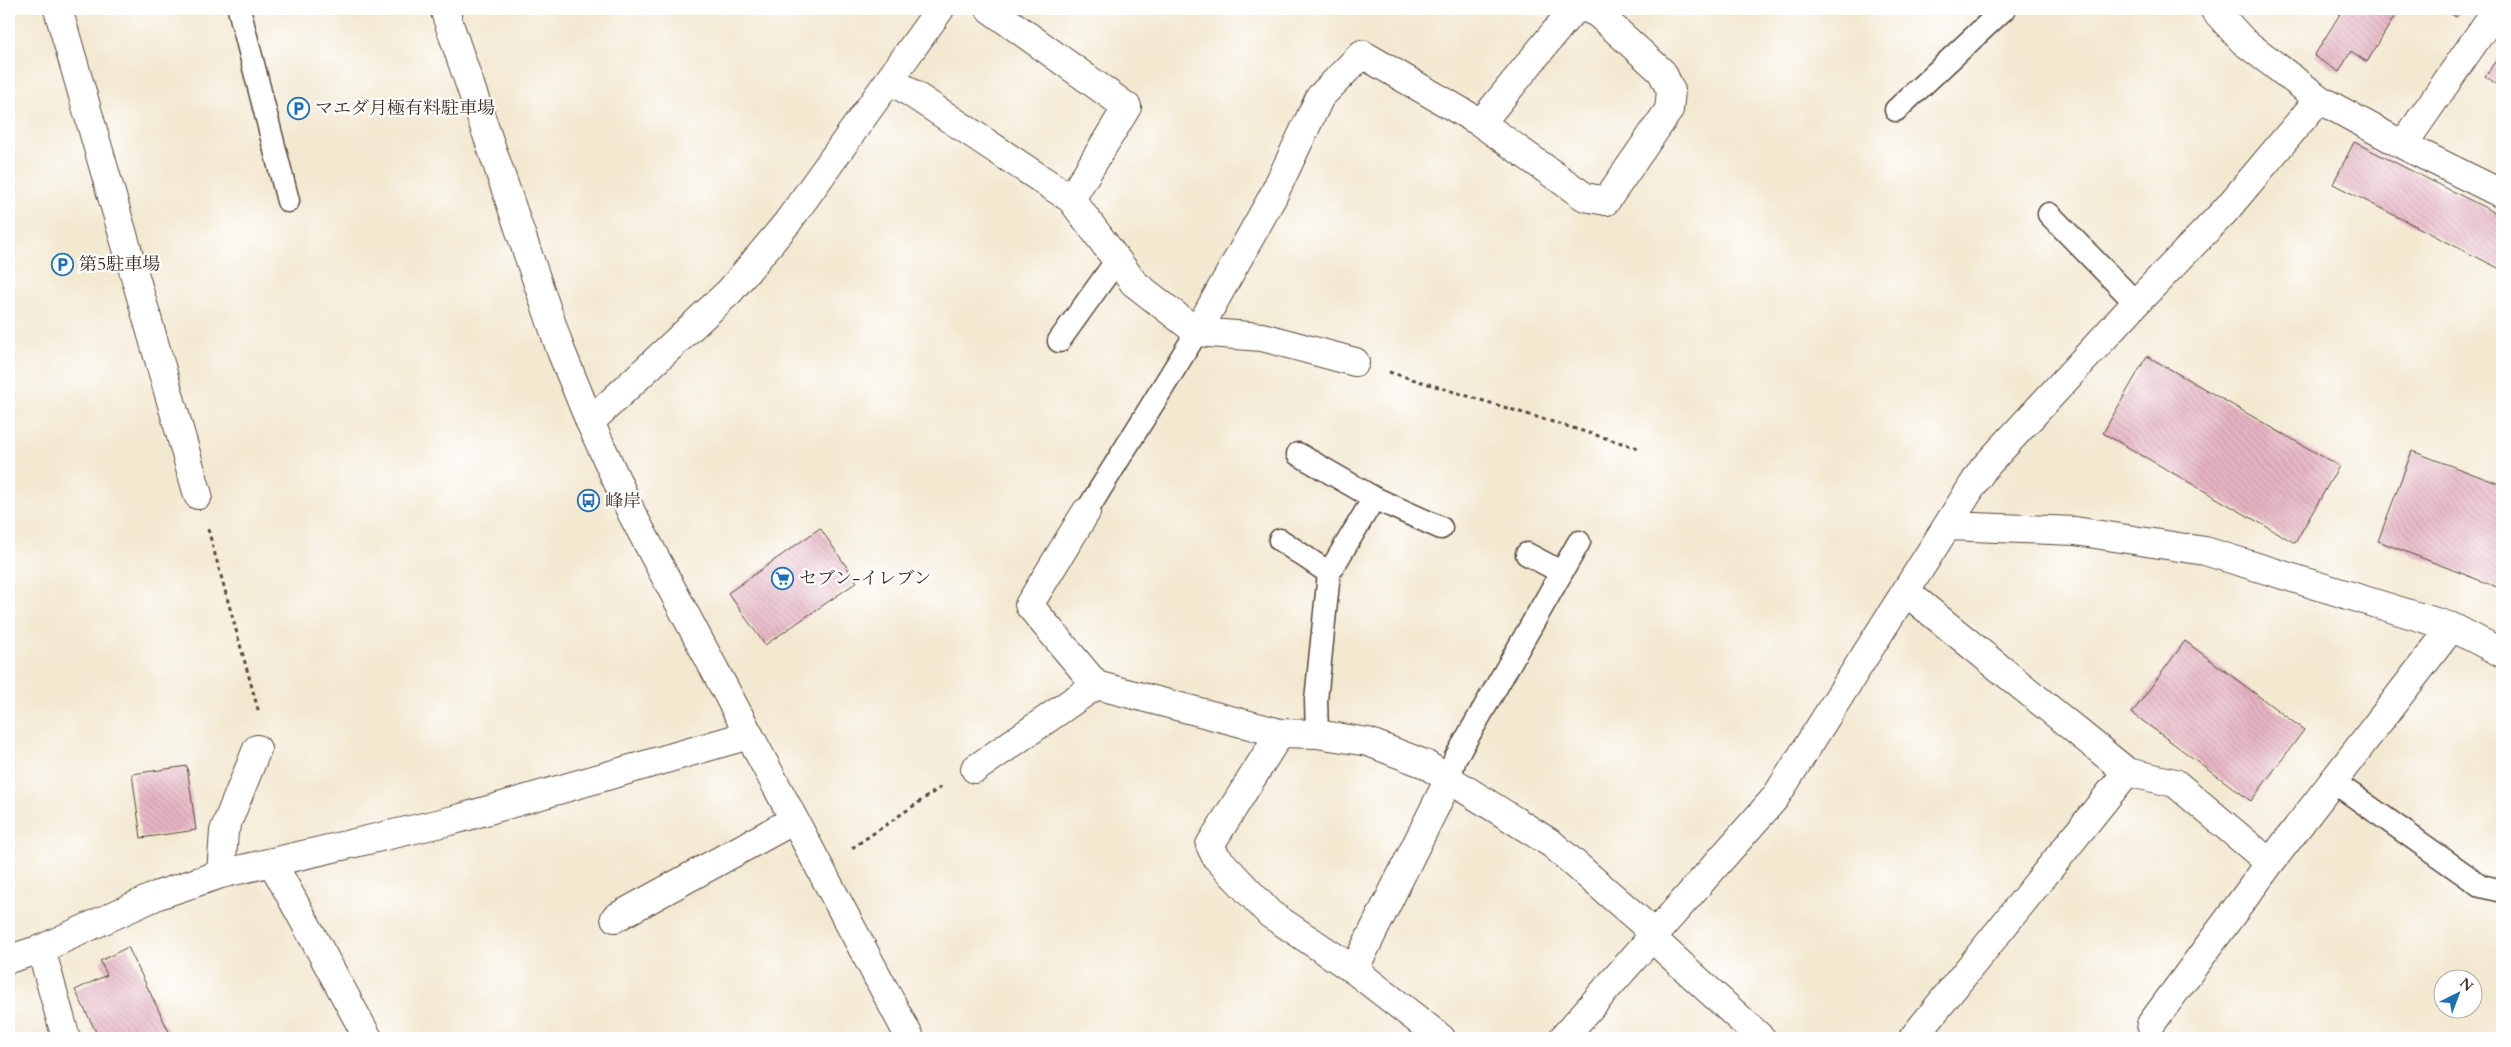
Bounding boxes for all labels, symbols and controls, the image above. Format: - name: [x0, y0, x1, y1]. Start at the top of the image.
- parking icon: マエダ月極有料駐車場: [287, 96, 311, 120]
- place label: マエダ月極有料駐車場: [315, 96, 495, 121]
- parking icon: 第5駐車場: [51, 252, 75, 276]
- place label: 第5駐車場: [79, 252, 160, 277]
- bus stop icon: 峰岸: [577, 489, 601, 513]
- place label: 峰岸: [605, 489, 641, 514]
- supermarket icon: セブン-イレブン: [771, 566, 795, 590]
- place label: セブン-イレブン: [799, 566, 932, 591]
- north arrow: [2434, 970, 2484, 1020]
- text: N: [2455, 974, 2477, 996]

